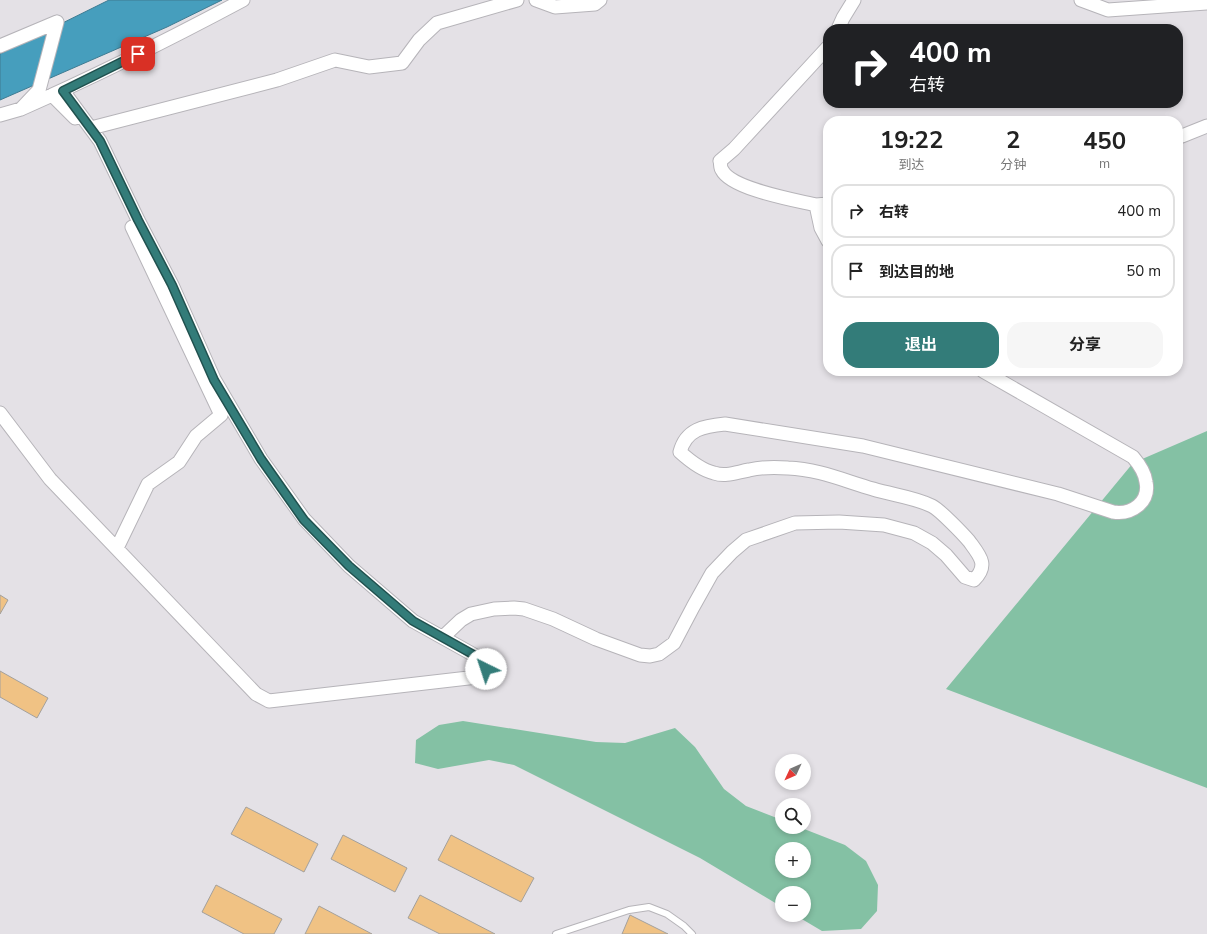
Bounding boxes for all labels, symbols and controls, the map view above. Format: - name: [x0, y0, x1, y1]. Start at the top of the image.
- text: 400 m: [909, 34, 992, 72]
- pin: [121, 37, 155, 71]
- icon: right: [843, 40, 895, 92]
- icon: arrive: [127, 43, 149, 65]
- text: 右转: [909, 73, 945, 97]
- text: 19:22: [880, 124, 943, 156]
- text: 2: [1006, 124, 1020, 156]
- text: 450: [1083, 125, 1126, 157]
- text: m: [1099, 155, 1110, 173]
- text: 到达: [899, 156, 925, 174]
- text: 分钟: [1000, 156, 1026, 174]
- icon: right: [845, 200, 867, 222]
- text: 400 m: [1117, 201, 1161, 221]
- text: 右转: [879, 202, 909, 222]
- icon: arrive: [845, 260, 867, 282]
- text: 50 m: [1126, 261, 1161, 281]
- text: 到达目的地: [879, 262, 954, 282]
- button: 退出: [843, 322, 999, 368]
- button: 分享: [1007, 322, 1163, 368]
- position arrow: [465, 648, 507, 690]
- north arrow: [775, 754, 811, 790]
- map controls: [775, 754, 811, 922]
- button: search: [775, 798, 811, 834]
- button: +: [775, 842, 811, 878]
- button: −: [775, 886, 811, 922]

